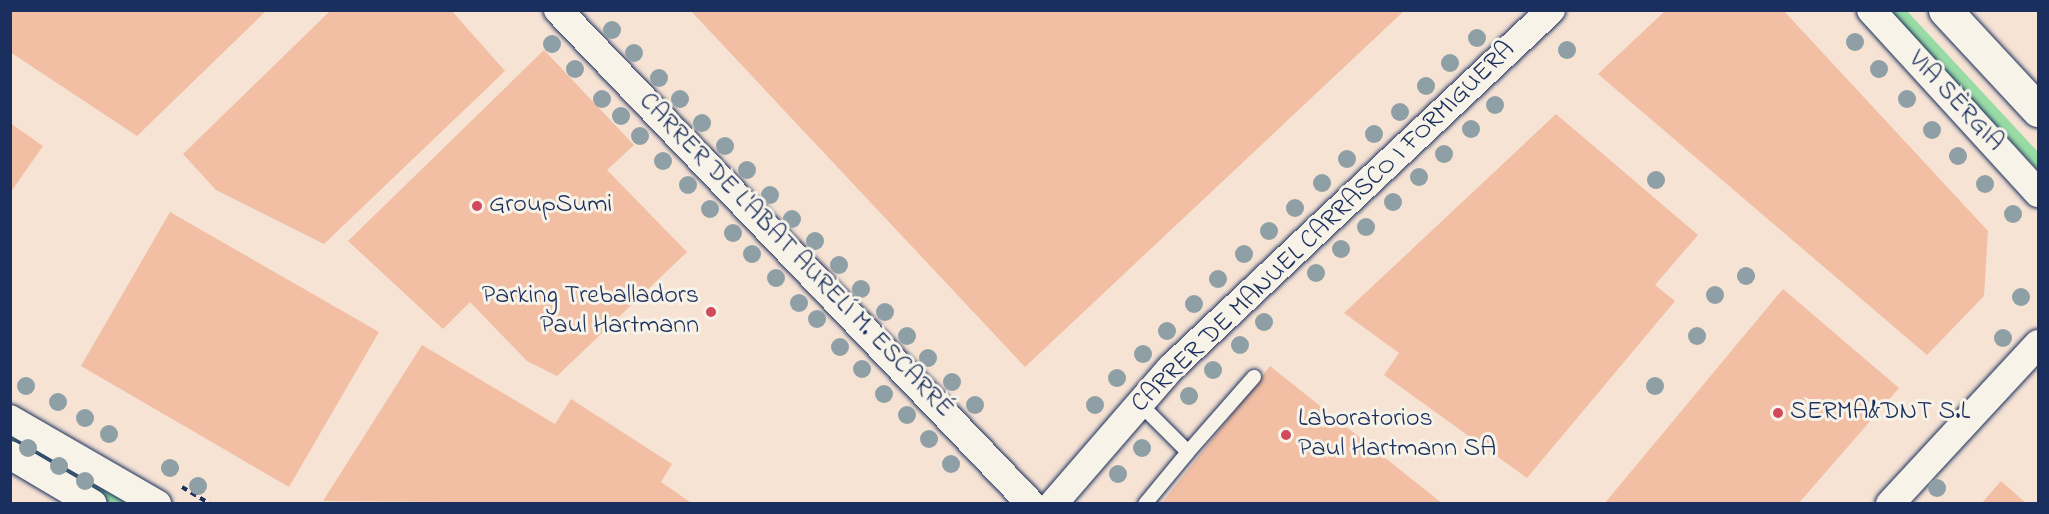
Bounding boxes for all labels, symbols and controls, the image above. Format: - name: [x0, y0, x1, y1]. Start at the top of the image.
- street label: CARRER DE MANUEL CARRASCO I FORMIGUERA: [1126, 36, 1522, 420]
- street label: VIA SÈRGIA: [1901, 45, 2009, 159]
- street label: CARRER DE L'ABAT AURELÍ M. ESCARRÉ: [631, 87, 959, 425]
- place label: GroupSumi: [489, 190, 612, 222]
- marker: GroupSumi: [470, 199, 484, 213]
- place label: Parking Treballadors Paul Hartmann: [482, 281, 699, 342]
- marker: Parking Treballadors Paul Hartmann: [704, 305, 718, 319]
- place label: SERMA&DNT S.L: [1790, 397, 1970, 429]
- place label: Laboratorios Paul Hartmann SA: [1298, 404, 1496, 466]
- marker: SERMA&DNT S.L: [1771, 406, 1785, 420]
- marker: Laboratorios Paul Hartmann SA: [1279, 428, 1293, 442]

